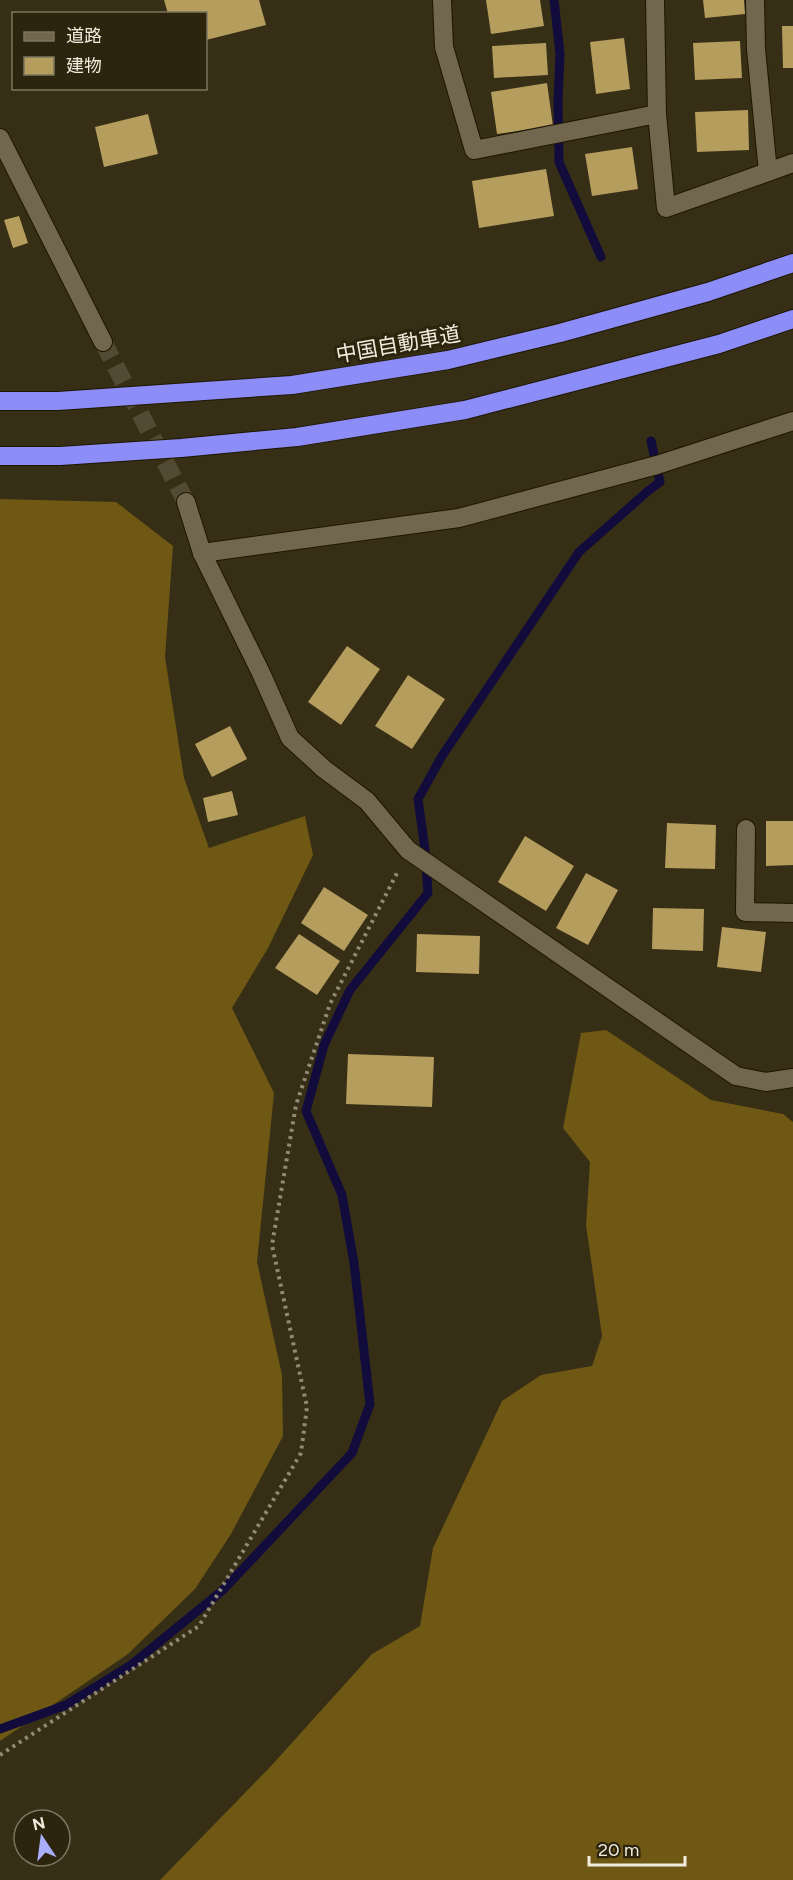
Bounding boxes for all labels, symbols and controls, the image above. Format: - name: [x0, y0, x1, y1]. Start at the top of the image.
- legend: [12, 12, 207, 90]
- text: 道路: [66, 25, 102, 47]
- text: 建物: [66, 55, 102, 77]
- street label: 中国自動車道: [334, 321, 462, 367]
- north arrow: [12, 1808, 72, 1868]
- text: N: [31, 1813, 47, 1835]
- scale bar: [589, 1829, 685, 1867]
- text: 20 m: [598, 1839, 639, 1861]

